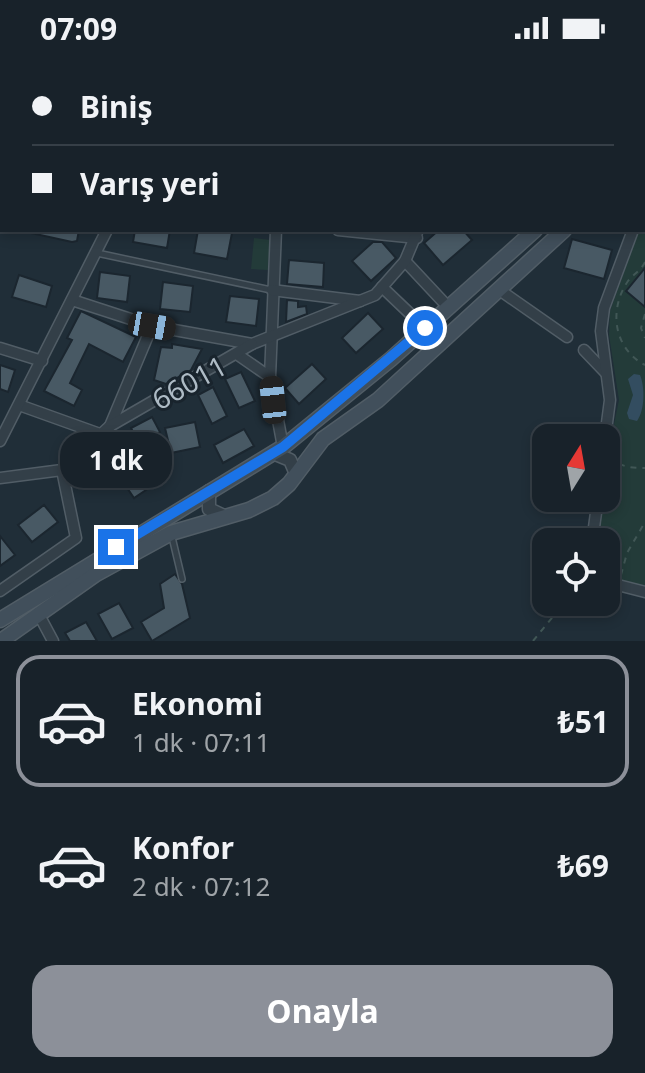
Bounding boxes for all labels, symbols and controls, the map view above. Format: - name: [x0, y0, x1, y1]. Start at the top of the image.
- text: 07:09: [40, 8, 117, 49]
- text: Biniş: [80, 86, 152, 127]
- text: Varış yeri: [80, 163, 220, 204]
- car: [126, 310, 178, 342]
- route start: [407, 310, 443, 346]
- street label: 66011: [145, 346, 233, 418]
- car: [259, 375, 287, 425]
- north arrow: [532, 424, 620, 512]
- map controls: [532, 424, 620, 616]
- callout: 1 dk: [60, 431, 172, 487]
- text: 1 dk: [89, 442, 143, 478]
- button: locate: [532, 528, 620, 616]
- route end: [98, 529, 134, 565]
- text: Ekonomi: [132, 683, 263, 724]
- icon: car: [36, 685, 108, 757]
- text: ₺51: [558, 701, 609, 742]
- text: 1 dk · 07:11: [132, 724, 270, 760]
- text: Konfor: [132, 827, 234, 868]
- icon: car: [36, 829, 108, 901]
- text: ₺69: [558, 845, 609, 886]
- text: 2 dk · 07:12: [132, 868, 270, 904]
- button: Onayla: [32, 965, 613, 1057]

